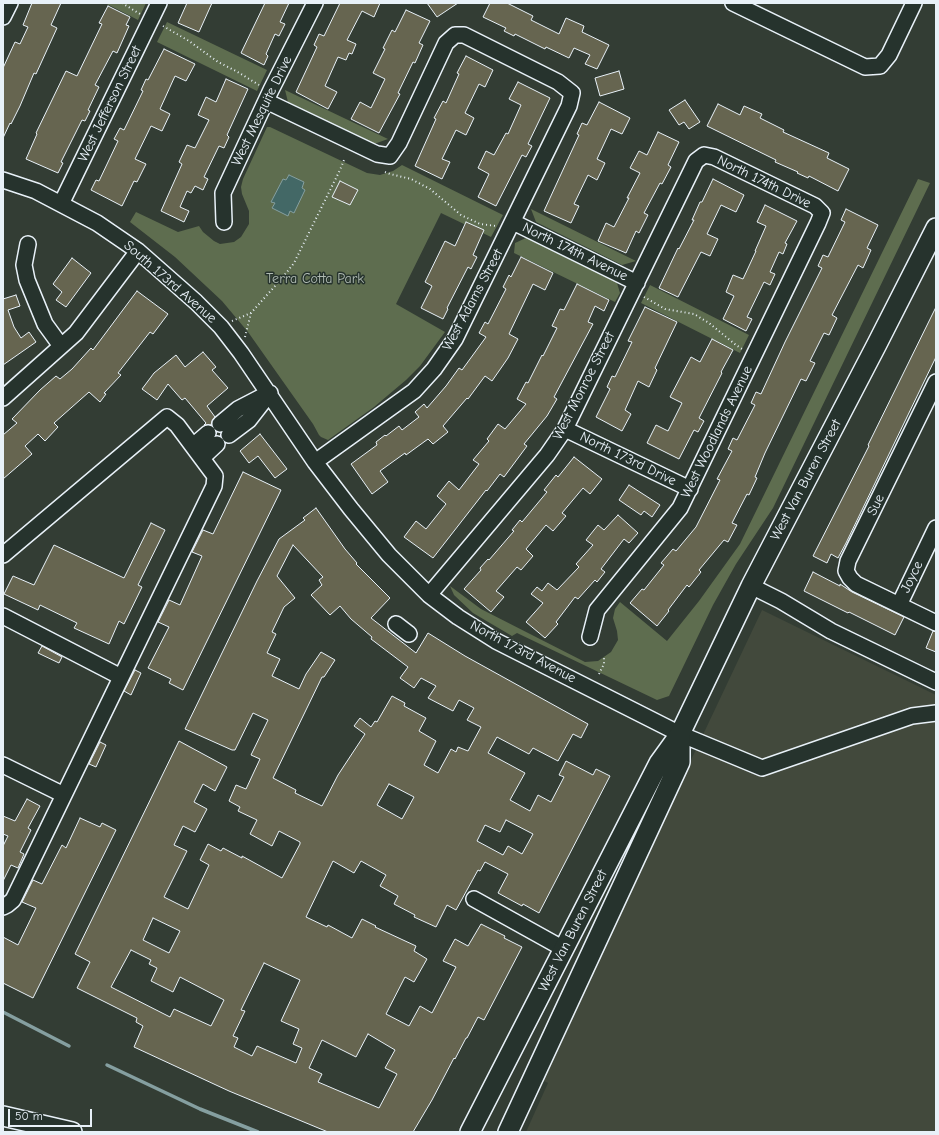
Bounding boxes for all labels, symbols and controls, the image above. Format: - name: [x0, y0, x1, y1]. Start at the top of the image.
- street label: West Jefferson Street: [75, 43, 145, 165]
- street label: West Mesquite Drive: [228, 53, 296, 169]
- street label: North 174th Drive: [714, 152, 814, 212]
- street label: North 174th Avenue: [520, 219, 630, 285]
- street label: South 173rd Avenue: [120, 237, 220, 327]
- street label: West Adams Street: [439, 246, 507, 354]
- park label: Terra Cotta Park: [266, 271, 364, 287]
- street label: West Monroe Street: [549, 329, 619, 443]
- street label: West Woodlands Avenue: [678, 363, 756, 501]
- street label: West Van Buren Street: [767, 417, 845, 543]
- street label: North 173rd Drive: [577, 428, 679, 490]
- street label: Sue: [864, 491, 888, 519]
- street label: Joyce: [897, 558, 927, 596]
- street label: North 173rd Avenue: [467, 617, 579, 687]
- street label: West Van Buren Street: [535, 867, 611, 995]
- scale bar: [10, 1101, 94, 1127]
- text: 50 m: [15, 1109, 43, 1123]

